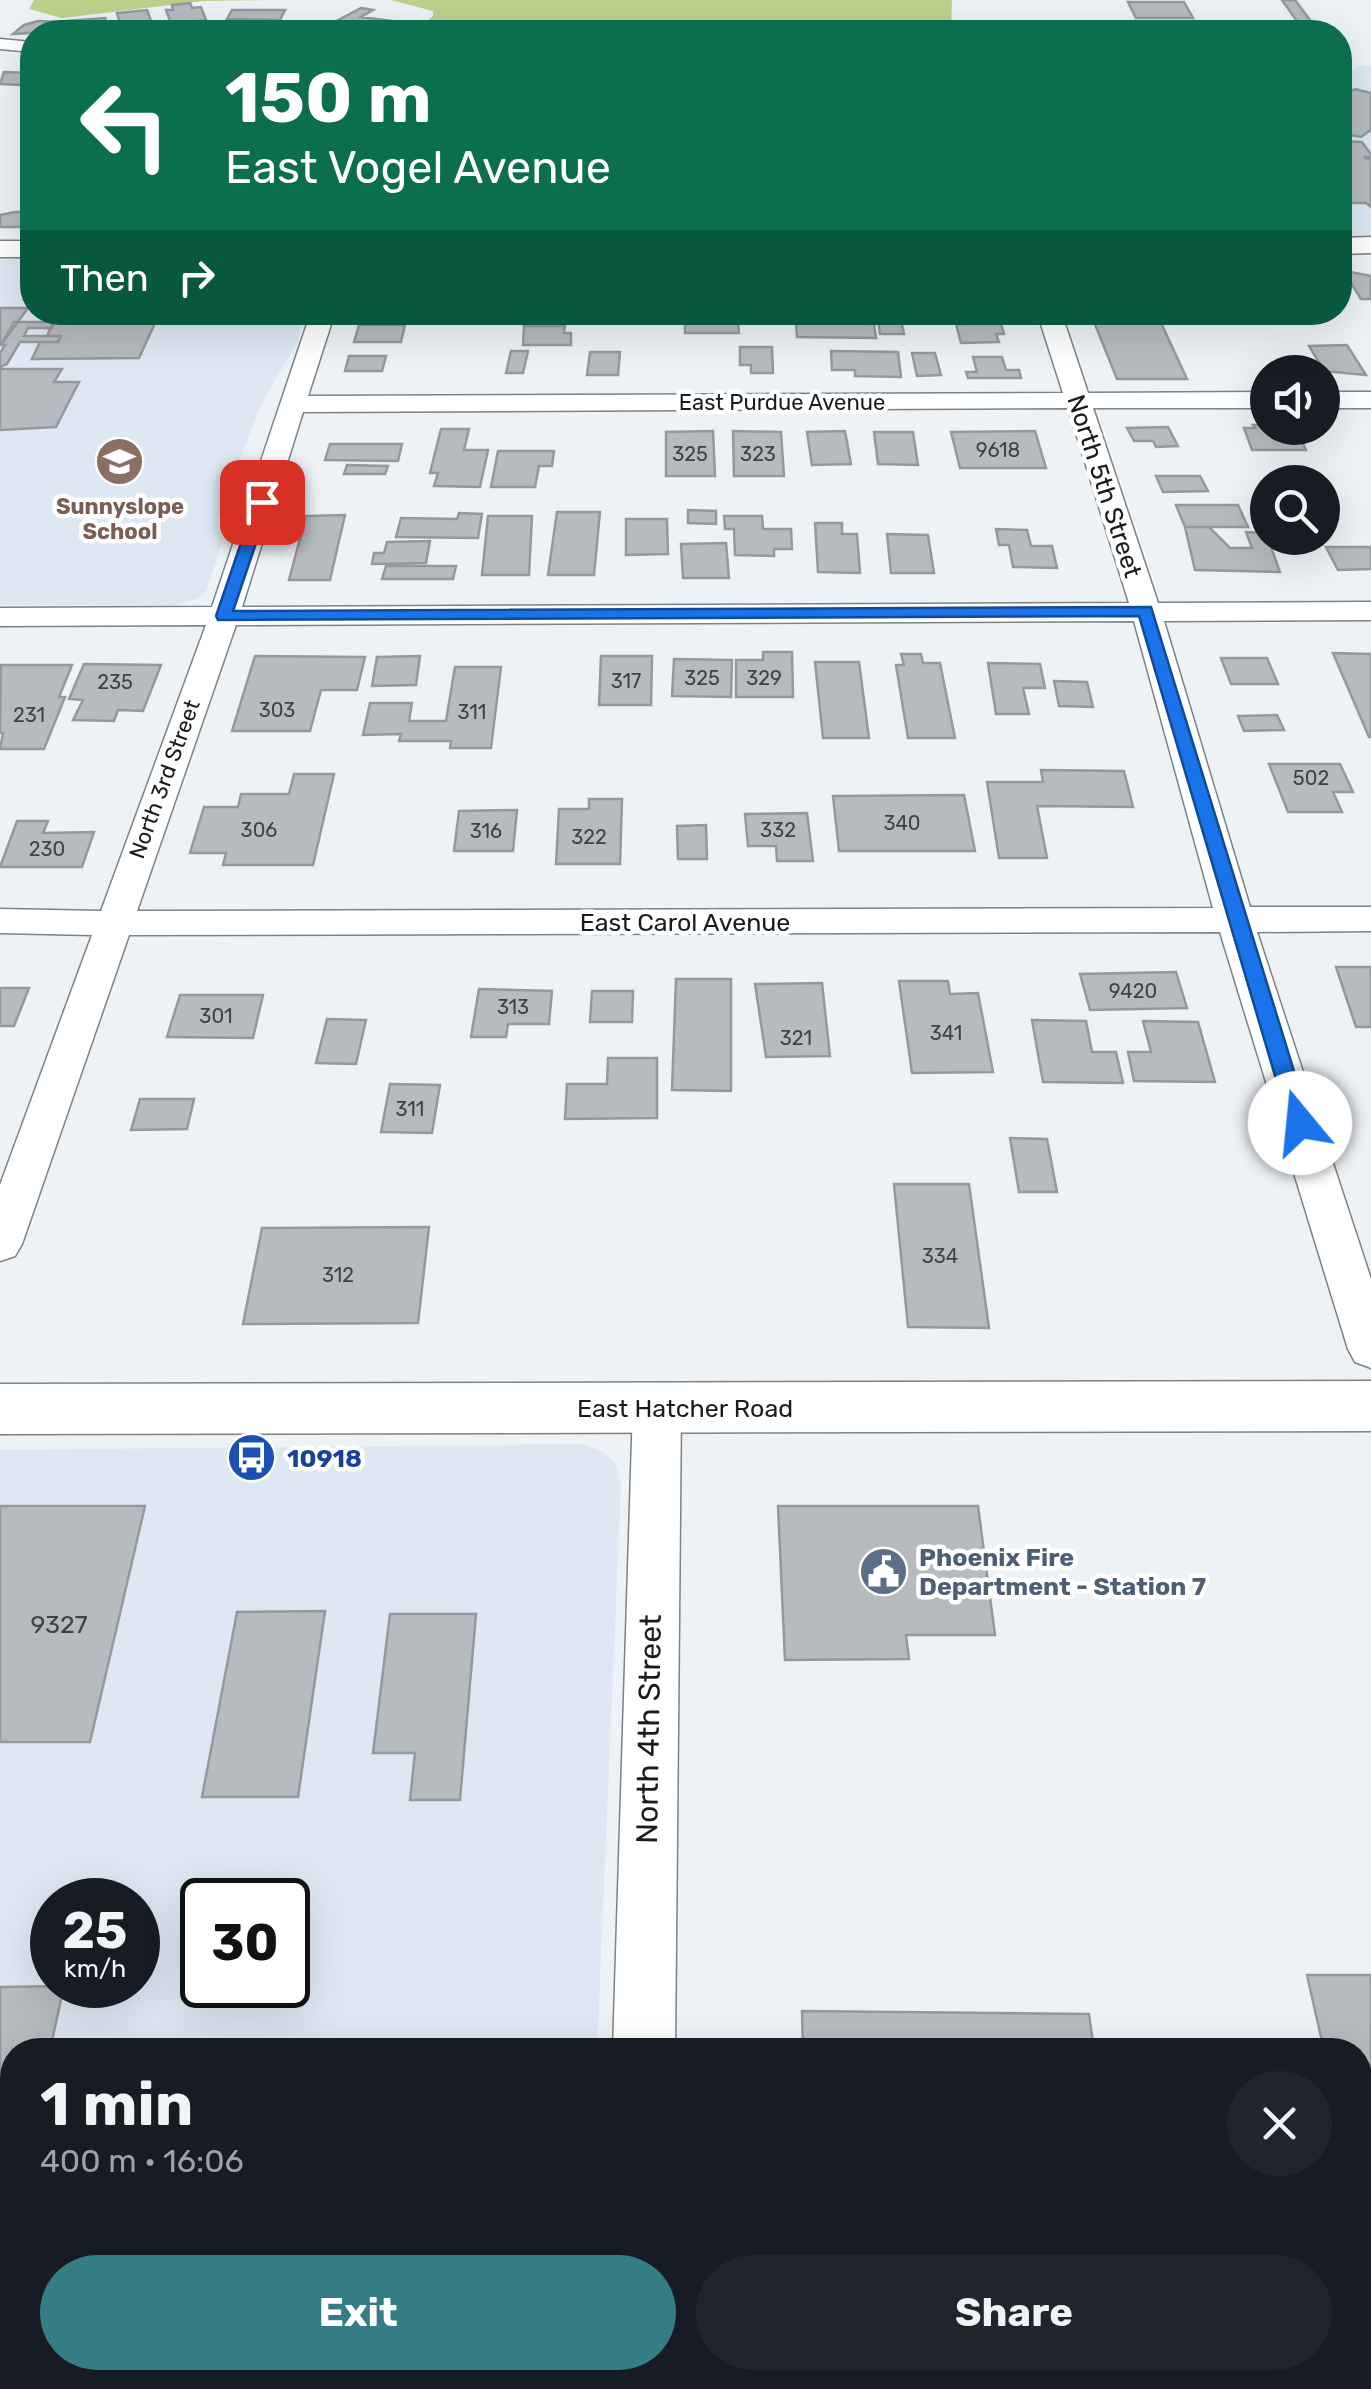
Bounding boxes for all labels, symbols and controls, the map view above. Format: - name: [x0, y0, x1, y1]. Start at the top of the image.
- text: 150 m: [225, 57, 432, 140]
- icon: left: [60, 60, 190, 190]
- text: East Vogel Avenue: [225, 141, 611, 194]
- icon: right: [169, 250, 224, 305]
- text: Then: [60, 255, 149, 301]
- map controls: [1250, 355, 1340, 555]
- button: sound: [1250, 355, 1340, 445]
- street label: East Purdue Avenue: [679, 389, 885, 416]
- street label: North 5th Street: [1061, 391, 1148, 581]
- school or university icon: Sunnyslope School: [94, 436, 146, 488]
- house number: 9618: [976, 438, 1020, 462]
- house number: 325: [672, 442, 708, 466]
- house number: 323: [740, 442, 776, 466]
- pin: [220, 460, 305, 545]
- button: search: [1250, 465, 1340, 555]
- icon: arrive: [235, 475, 290, 530]
- place label: Sunnyslope School: [56, 493, 184, 545]
- house number: 325: [684, 666, 720, 690]
- house number: 329: [746, 666, 782, 690]
- house number: 317: [611, 669, 641, 693]
- house number: 235: [97, 670, 133, 694]
- street label: North 3rd Street: [123, 696, 206, 862]
- house number: 303: [259, 698, 295, 722]
- house number: 311: [458, 700, 486, 724]
- house number: 231: [13, 703, 45, 727]
- house number: 502: [1293, 766, 1329, 790]
- house number: 340: [883, 811, 921, 835]
- house number: 306: [241, 818, 277, 842]
- house number: 332: [760, 818, 796, 842]
- house number: 316: [470, 819, 502, 843]
- house number: 322: [571, 825, 607, 849]
- house number: 230: [29, 837, 65, 861]
- street label: East Carol Avenue: [580, 908, 790, 937]
- house number: 9420: [1109, 979, 1157, 1003]
- house number: 313: [497, 995, 529, 1019]
- house number: 301: [199, 1004, 233, 1028]
- house number: 341: [930, 1021, 962, 1045]
- house number: 321: [780, 1026, 812, 1050]
- position arrow: [1248, 1071, 1352, 1175]
- house number: 311: [396, 1097, 424, 1121]
- house number: 334: [922, 1244, 958, 1268]
- house number: 312: [322, 1263, 354, 1287]
- street label: East Hatcher Road: [577, 1394, 793, 1423]
- bus stop icon: 10918: [226, 1432, 278, 1484]
- place label: 10918: [287, 1444, 362, 1473]
- place label: Phoenix Fire Department - Station 7: [919, 1543, 1206, 1601]
- public building icon: Phoenix Fire Department - Station 7: [858, 1545, 910, 1597]
- house number: 9327: [31, 1610, 88, 1639]
- street label: North 4th Street: [629, 1614, 669, 1844]
- speed limit sign: 30: [180, 1878, 310, 2008]
- text: 25: [63, 1901, 127, 1961]
- text: km/h: [64, 1954, 126, 1983]
- text: 1 min: [40, 2069, 193, 2140]
- button: close: [1227, 2071, 1332, 2176]
- text: 400 m · 16:06: [40, 2142, 244, 2180]
- button: Exit: [40, 2255, 676, 2370]
- button: Share: [696, 2255, 1332, 2370]

